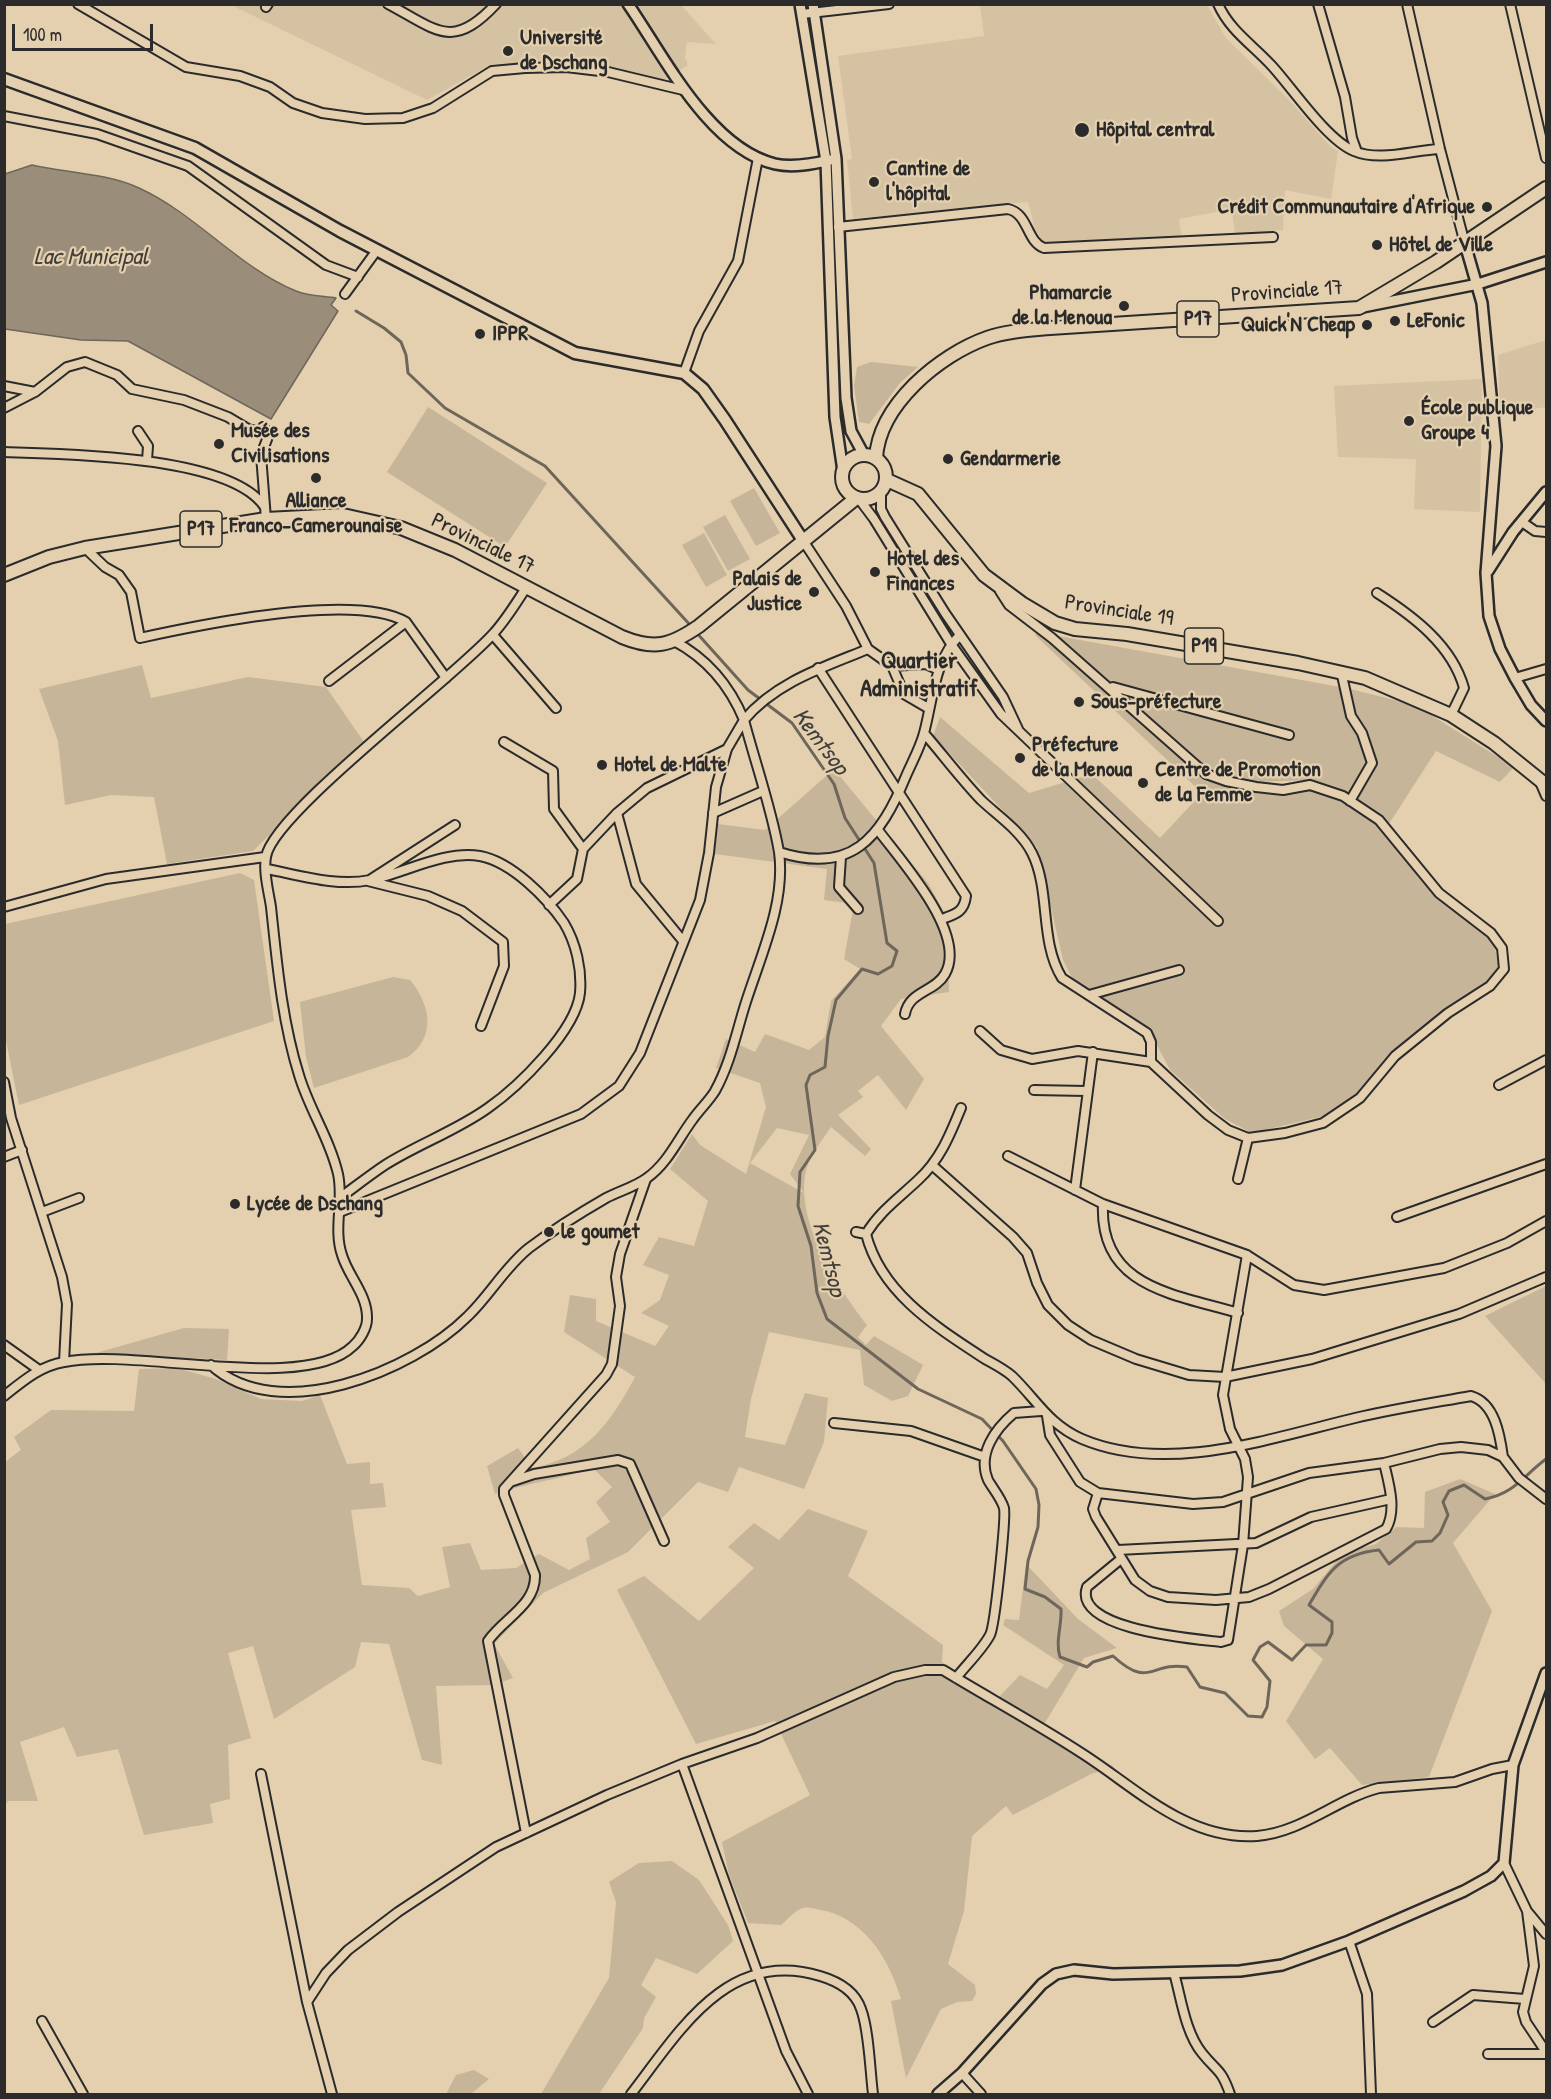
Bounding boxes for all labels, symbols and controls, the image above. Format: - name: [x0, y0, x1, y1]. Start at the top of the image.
- scale bar: [15, 12, 156, 50]
- text: 100 m: [23, 22, 62, 47]
- place label: Université de Dschang: [520, 25, 607, 76]
- marker: Université de Dschang: [501, 44, 515, 58]
- place label: Hôpital central: [1096, 117, 1214, 143]
- marker: Hôpital central: [1073, 121, 1091, 139]
- place label: Cantine de l'hôpital: [886, 156, 970, 208]
- marker: Cantine de l'hôpital: [867, 175, 881, 189]
- place label: Crédit Communautaire d'Afrique: [1217, 194, 1475, 220]
- marker: Crédit Communautaire d'Afrique: [1480, 200, 1494, 214]
- place label: Hôtel de Ville: [1389, 232, 1493, 258]
- marker: Hôtel de Ville: [1370, 238, 1384, 252]
- water label: Lac Municipal: [34, 244, 148, 272]
- street label: Provinciale 17: [1230, 275, 1344, 309]
- place label: Phamarcie de la Menoua: [1012, 280, 1112, 332]
- marker: Phamarcie de la Menoua: [1117, 299, 1131, 313]
- road number: P17: [1177, 301, 1219, 337]
- place label: LeFonic: [1407, 308, 1464, 334]
- place label: Quick'N Cheap: [1241, 312, 1355, 338]
- marker: LeFonic: [1388, 314, 1402, 328]
- marker: Quick'N Cheap: [1360, 318, 1374, 332]
- place label: IPPR: [492, 321, 528, 347]
- marker: IPPR: [473, 327, 487, 341]
- place label: École publique Groupe 4: [1421, 395, 1534, 446]
- marker: École publique Groupe 4: [1402, 414, 1416, 428]
- place label: Musée des Civilisations: [231, 418, 329, 470]
- marker: Musée des Civilisations: [212, 437, 226, 451]
- place label: Gendarmerie: [960, 446, 1061, 472]
- marker: Gendarmerie: [941, 452, 955, 466]
- marker: Alliance Franco-Camerounaise: [309, 471, 323, 485]
- place label: Alliance Franco-Camerounaise: [230, 488, 402, 540]
- street label: Provinciale 17: [427, 508, 539, 580]
- road number: P17: [180, 511, 222, 547]
- place label: Hotel des Finances: [887, 546, 959, 598]
- marker: Hotel des Finances: [868, 565, 882, 579]
- place label: Palais de Justice: [733, 566, 802, 618]
- marker: Palais de Justice: [807, 585, 821, 599]
- street label: Provinciale 19: [1063, 589, 1175, 633]
- road number: P19: [1184, 628, 1224, 664]
- district label: Quartier Administratif: [860, 648, 978, 704]
- place label: Sous-préfecture: [1091, 689, 1222, 715]
- marker: Sous-préfecture: [1072, 695, 1086, 709]
- water label: Kemtsop: [786, 703, 854, 781]
- place label: Préfecture de la Menoua: [1032, 732, 1132, 784]
- marker: Préfecture de la Menoua: [1013, 751, 1027, 765]
- place label: Hotel de Malte: [614, 752, 727, 778]
- place label: Centre de Promotion de la Femme: [1155, 757, 1321, 808]
- marker: Hotel de Malte: [595, 758, 609, 772]
- marker: Centre de Promotion de la Femme: [1136, 776, 1150, 790]
- place label: Lycée de Dschang: [247, 1191, 383, 1217]
- marker: Lycée de Dschang: [228, 1197, 242, 1211]
- place label: le goumet: [561, 1219, 639, 1245]
- water label: Kemtsop: [805, 1219, 851, 1299]
- marker: le goumet: [542, 1225, 556, 1239]

